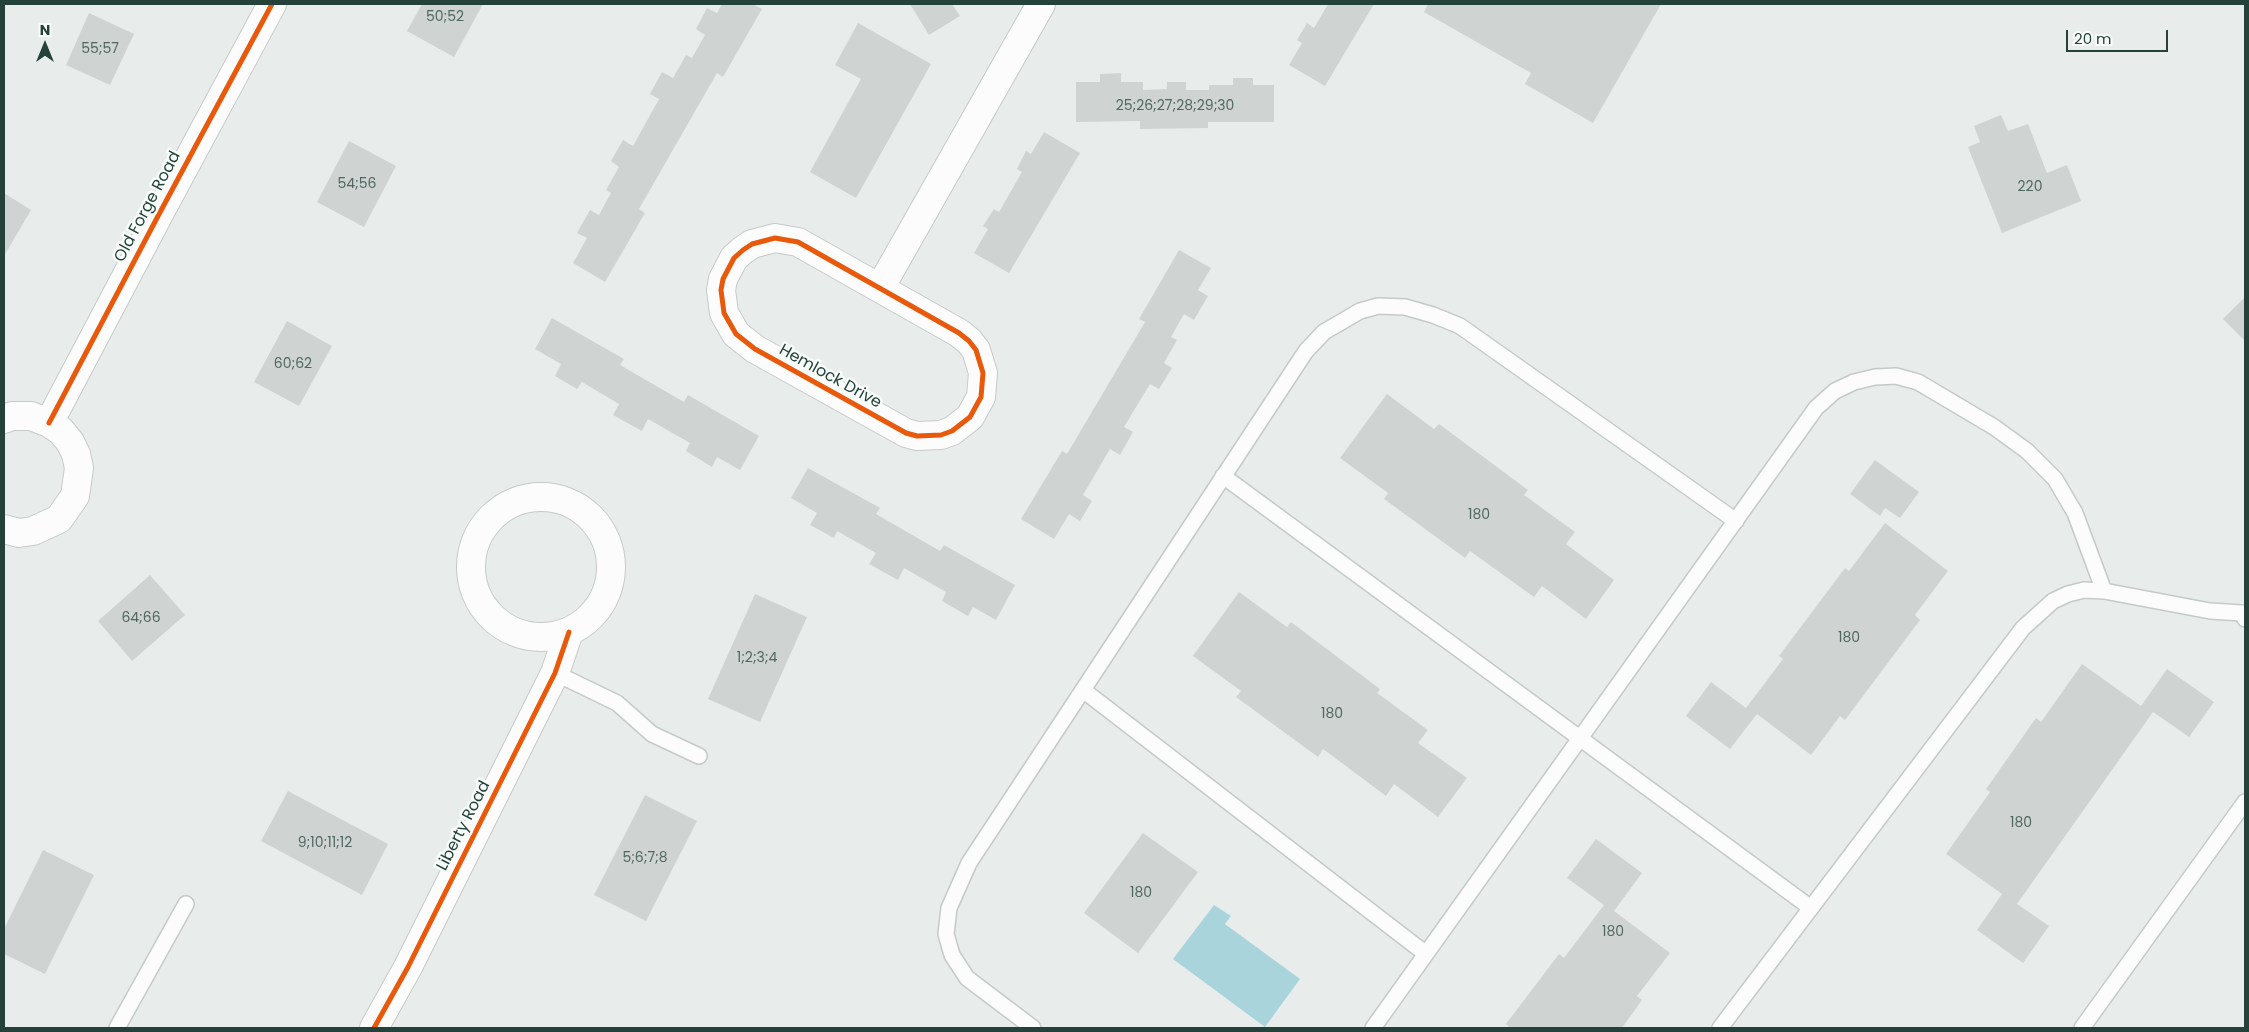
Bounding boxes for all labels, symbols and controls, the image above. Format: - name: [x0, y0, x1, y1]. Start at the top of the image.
- house number: 50;52: [426, 9, 464, 25]
- north arrow: [20, 20, 70, 70]
- text: N: [40, 20, 50, 40]
- scale bar: [2069, 20, 2172, 52]
- text: 20 m: [2074, 28, 2112, 49]
- house number: 55;57: [81, 41, 119, 57]
- house number: 25;26;27;28;29;30: [1116, 98, 1234, 114]
- street label: Old Forge Road: [111, 148, 185, 266]
- house number: 54;56: [338, 176, 376, 192]
- house number: 220: [2018, 179, 2042, 195]
- street label: Hemlock Drive: [775, 341, 885, 413]
- house number: 60;62: [274, 356, 312, 372]
- house number: 180: [1468, 507, 1490, 523]
- house number: 64;66: [121, 610, 161, 626]
- house number: 180: [1838, 630, 1860, 646]
- house number: 1;2;3;4: [737, 650, 777, 666]
- house number: 180: [1321, 706, 1343, 722]
- street label: Liberty Road: [433, 778, 495, 874]
- house number: 180: [2010, 815, 2032, 831]
- house number: 9;10;11;12: [298, 835, 352, 851]
- house number: 5;6;7;8: [622, 850, 668, 866]
- house number: 180: [1130, 885, 1152, 901]
- house number: 180: [1602, 924, 1624, 940]

